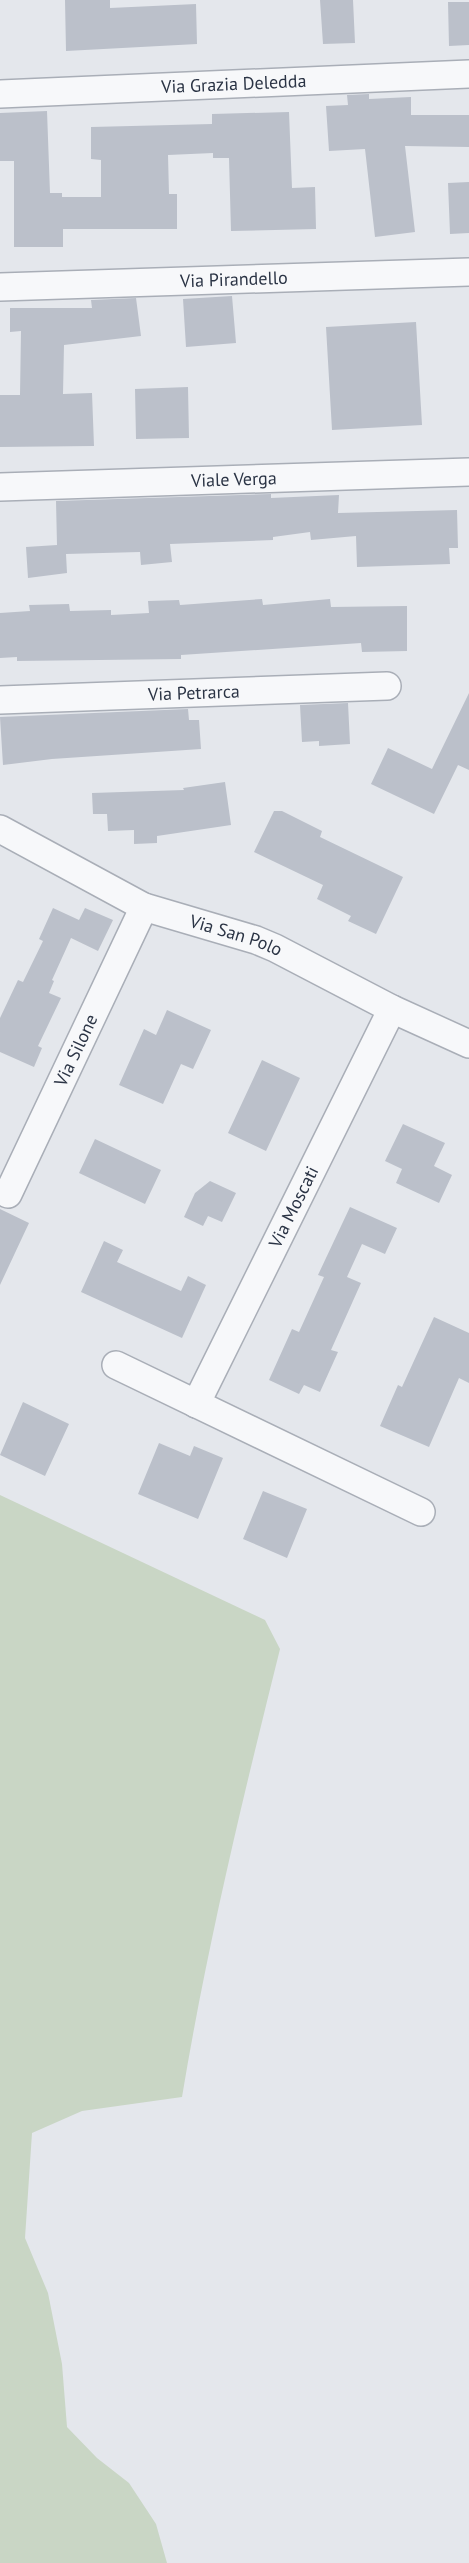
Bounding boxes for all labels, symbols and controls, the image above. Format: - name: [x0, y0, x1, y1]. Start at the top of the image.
- street label: Via Grazia Deledda: [160, 69, 307, 98]
- street label: Via Pirandello: [179, 266, 288, 292]
- street label: Viale Verga: [190, 466, 277, 492]
- street label: Via Petrarca: [147, 679, 240, 706]
- street label: Via San Polo: [186, 909, 287, 961]
- street label: Via Silone: [48, 1010, 103, 1091]
- street label: Via Moscati: [263, 1162, 323, 1252]

